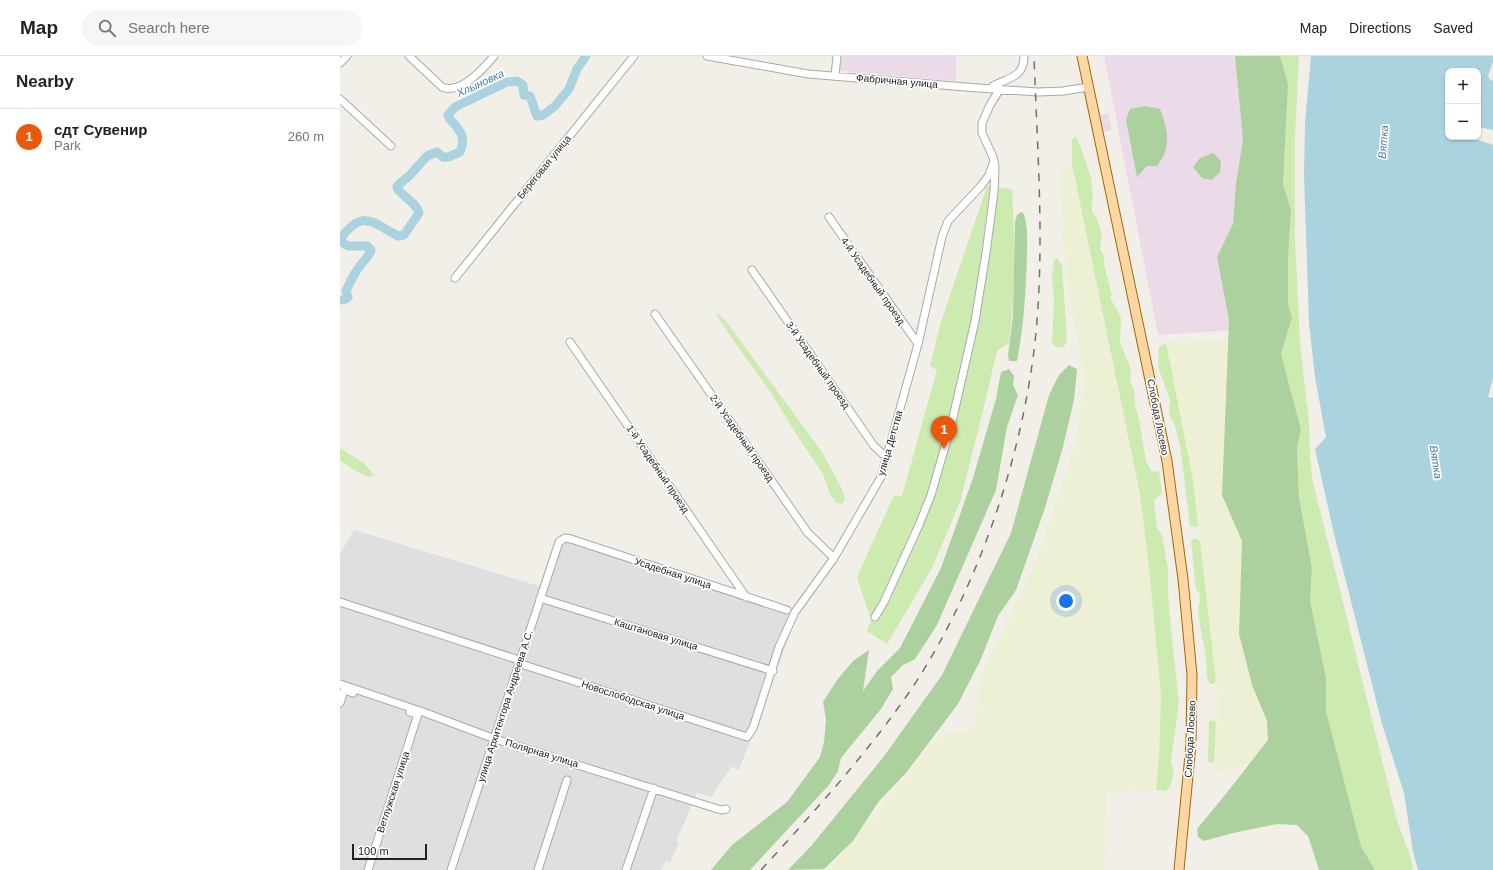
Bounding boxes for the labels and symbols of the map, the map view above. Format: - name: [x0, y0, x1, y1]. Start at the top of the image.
- water label: Хлыновка: [454, 67, 506, 100]
- street label: Фабричная улица: [856, 72, 939, 90]
- water label: Вятка: [1376, 125, 1390, 159]
- street label: Береговая улица: [515, 133, 573, 201]
- street label: 4-й Усадебный проезд: [839, 235, 907, 327]
- street label: 3-й Усадебный проезд: [784, 319, 852, 411]
- street label: Слобода Лосево: [1145, 378, 1171, 456]
- street label: 2-й Усадебный проезд: [708, 392, 776, 484]
- street label: улица Детства: [875, 409, 905, 477]
- pin: 1: [931, 416, 957, 449]
- street label: 1-й Усадебный проезд: [624, 423, 692, 515]
- water label: Вятка: [1427, 444, 1445, 480]
- street label: Усадебная улица: [633, 555, 713, 591]
- your location: [1056, 591, 1076, 611]
- street label: Каштановая улица: [613, 616, 700, 652]
- street label: улица Архитектора Андреева А.С.: [475, 629, 535, 783]
- street label: Новослободская улица: [580, 678, 686, 722]
- street label: Слобода Лосево: [1182, 700, 1198, 778]
- street label: Полярная улица: [504, 737, 580, 770]
- street label: Ветлужская улица: [375, 750, 411, 834]
- scale bar: [352, 842, 427, 861]

